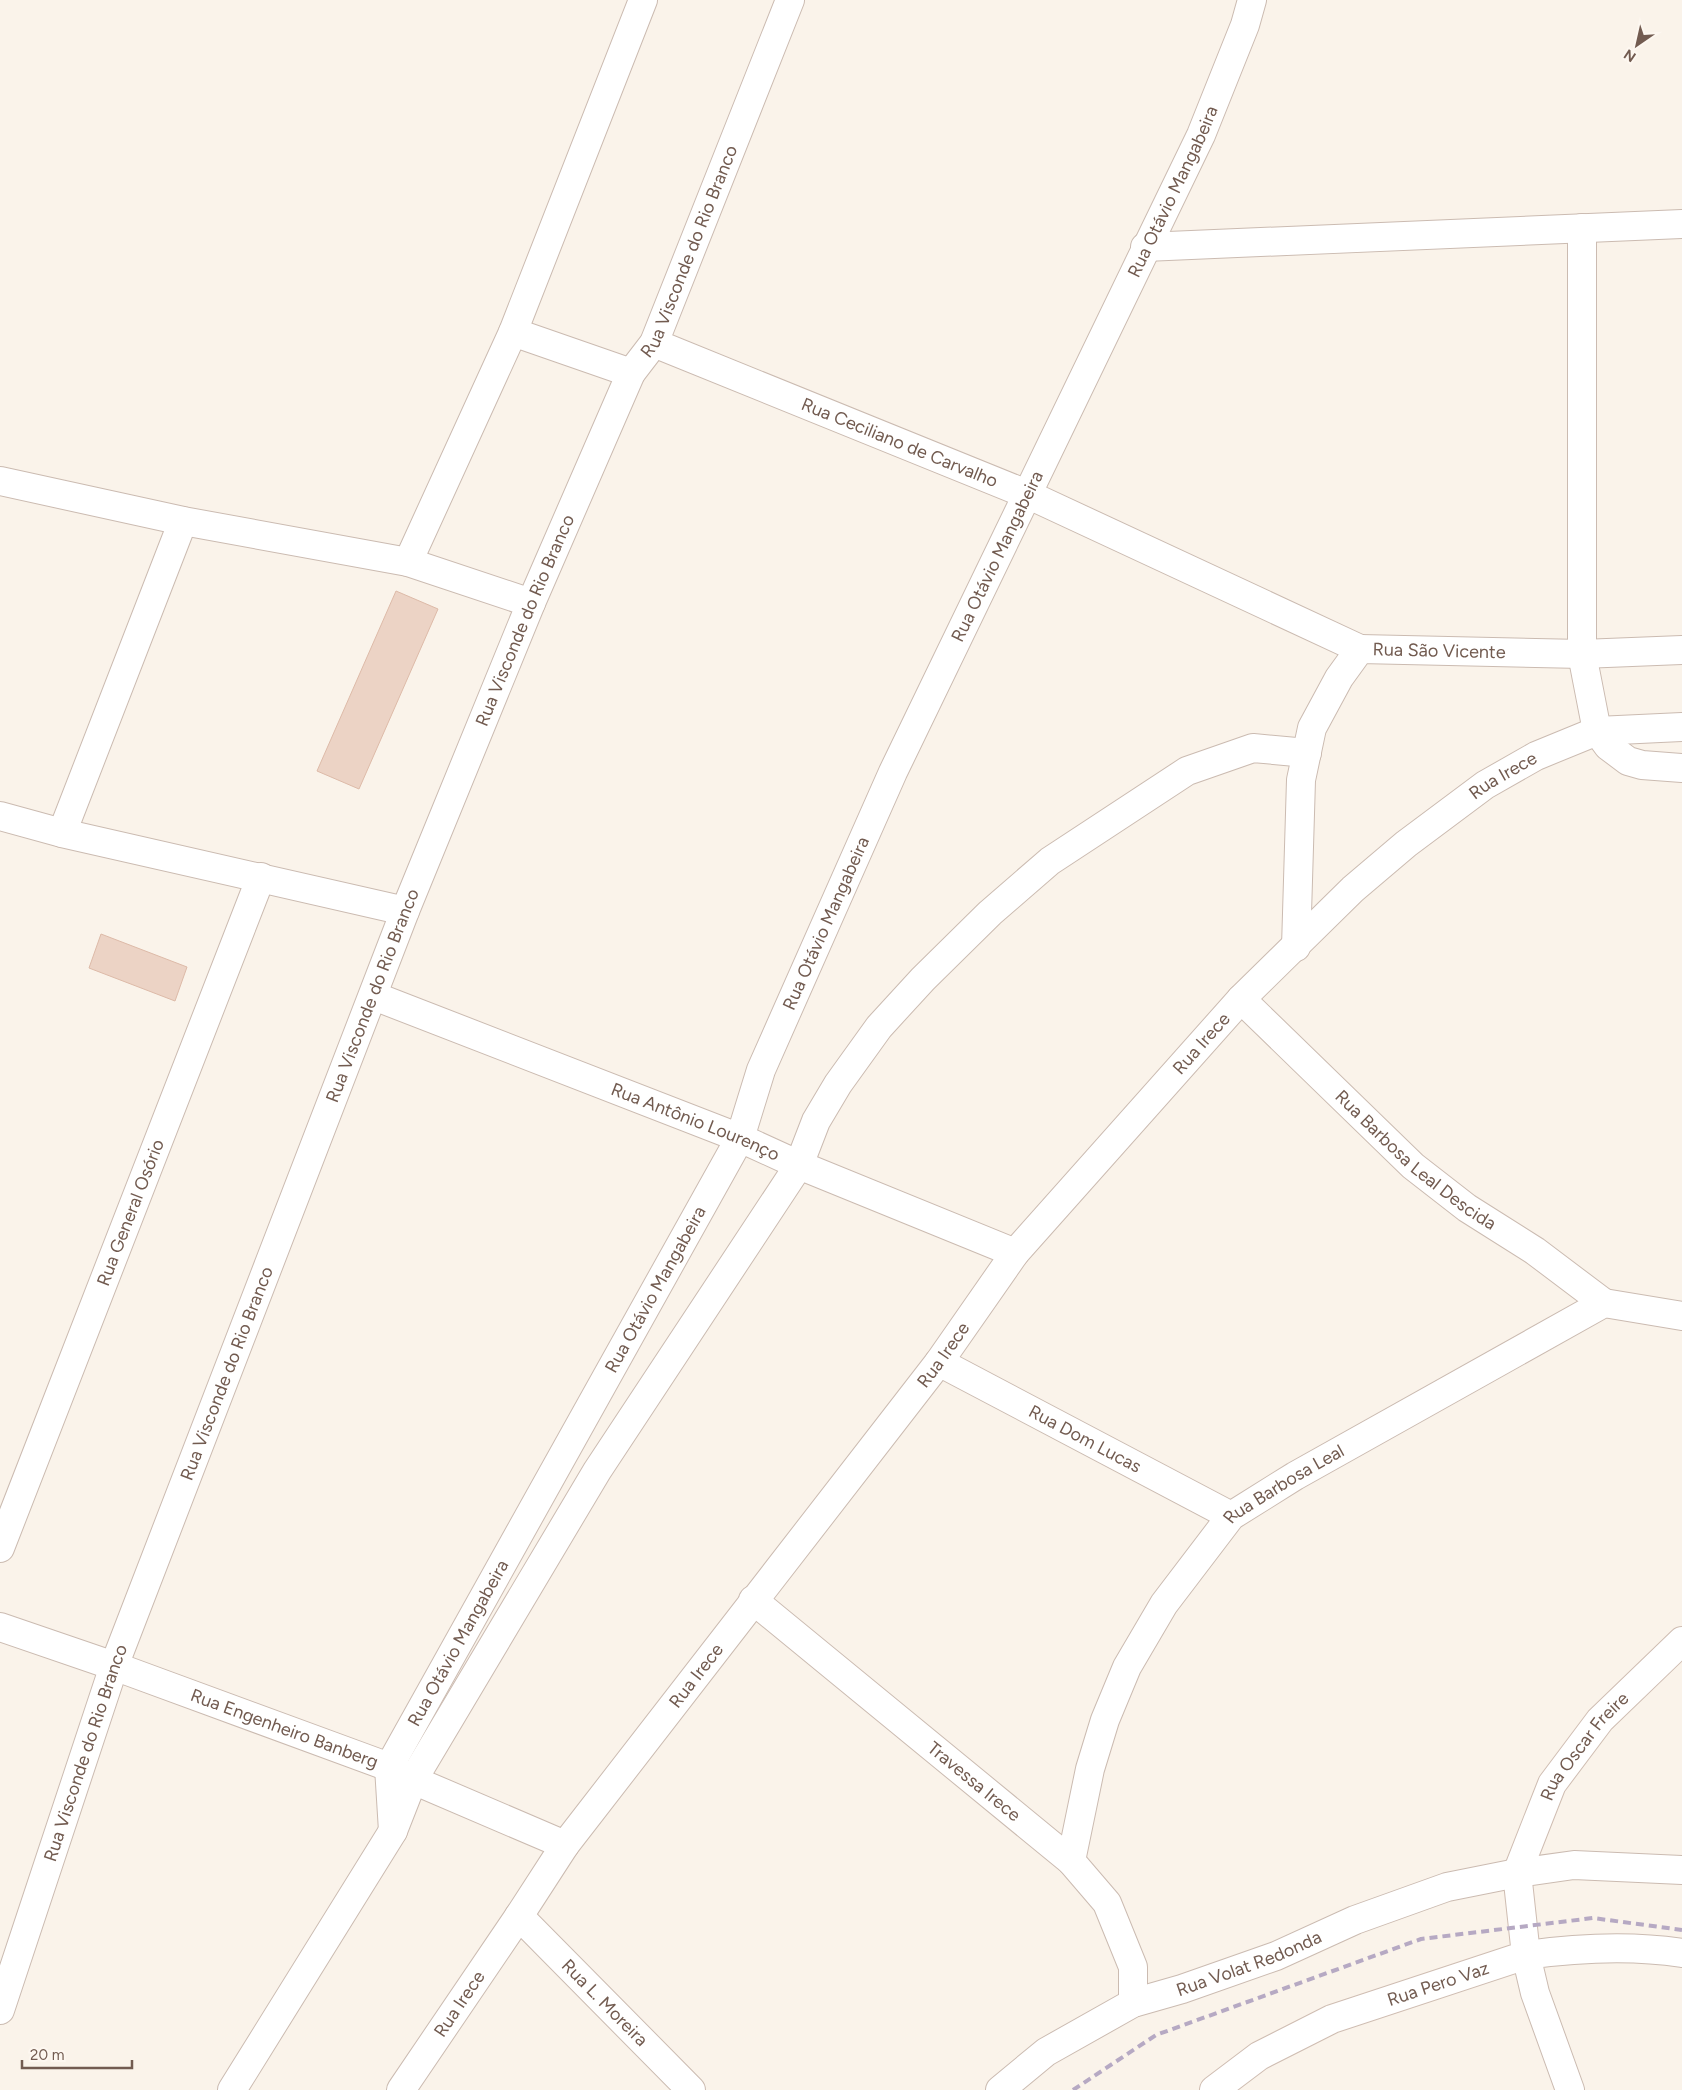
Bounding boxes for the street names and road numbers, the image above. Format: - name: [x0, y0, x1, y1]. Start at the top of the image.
- street label: Rua Otávio Mangabeira: [1123, 103, 1223, 281]
- street label: Rua Visconde do Rio Branco: [636, 142, 742, 362]
- street label: Rua Ceciliano de Carvalho: [798, 393, 1001, 492]
- street label: Rua Otávio Mangabeira: [947, 467, 1048, 646]
- street label: Rua Visconde do Rio Branco: [471, 511, 579, 729]
- street label: Rua São Vicente: [1372, 638, 1506, 663]
- street label: Rua Irece: [1465, 747, 1541, 804]
- street label: Rua Otávio Mangabeira: [778, 833, 874, 1013]
- street label: Rua Visconde do Rio Branco: [321, 885, 424, 1106]
- street label: Rua Irece: [1168, 1008, 1235, 1079]
- street label: Rua Antônio Lourenço: [608, 1078, 783, 1166]
- street label: Rua Barbosa Leal Descida: [1330, 1085, 1500, 1235]
- street label: Rua General Osório: [92, 1136, 169, 1289]
- street label: Rua Otávio Mangabeira: [600, 1202, 711, 1377]
- street label: Rua Visconde do Rio Branco: [176, 1263, 278, 1483]
- street label: Rua Irece: [912, 1318, 974, 1392]
- street label: Rua Dom Lucas: [1025, 1400, 1145, 1478]
- street label: Rua Barbosa Leal: [1218, 1440, 1348, 1528]
- street label: Rua Otávio Mangabeira: [403, 1556, 513, 1730]
- street label: Rua Irece: [664, 1639, 728, 1712]
- street label: Rua Visconde do Rio Branco: [39, 1641, 132, 1864]
- street label: Rua Engenheiro Banberg: [187, 1684, 381, 1773]
- street label: Rua Oscar Freire: [1536, 1687, 1633, 1804]
- street label: Travessa Irece: [923, 1737, 1025, 1826]
- street label: Rua Volat Redonda: [1173, 1926, 1325, 2001]
- street label: Rua L. Moreira: [557, 1955, 653, 2051]
- street label: Rua Pero Vaz: [1384, 1957, 1492, 2011]
- street label: Rua Irece: [429, 1966, 490, 2041]

